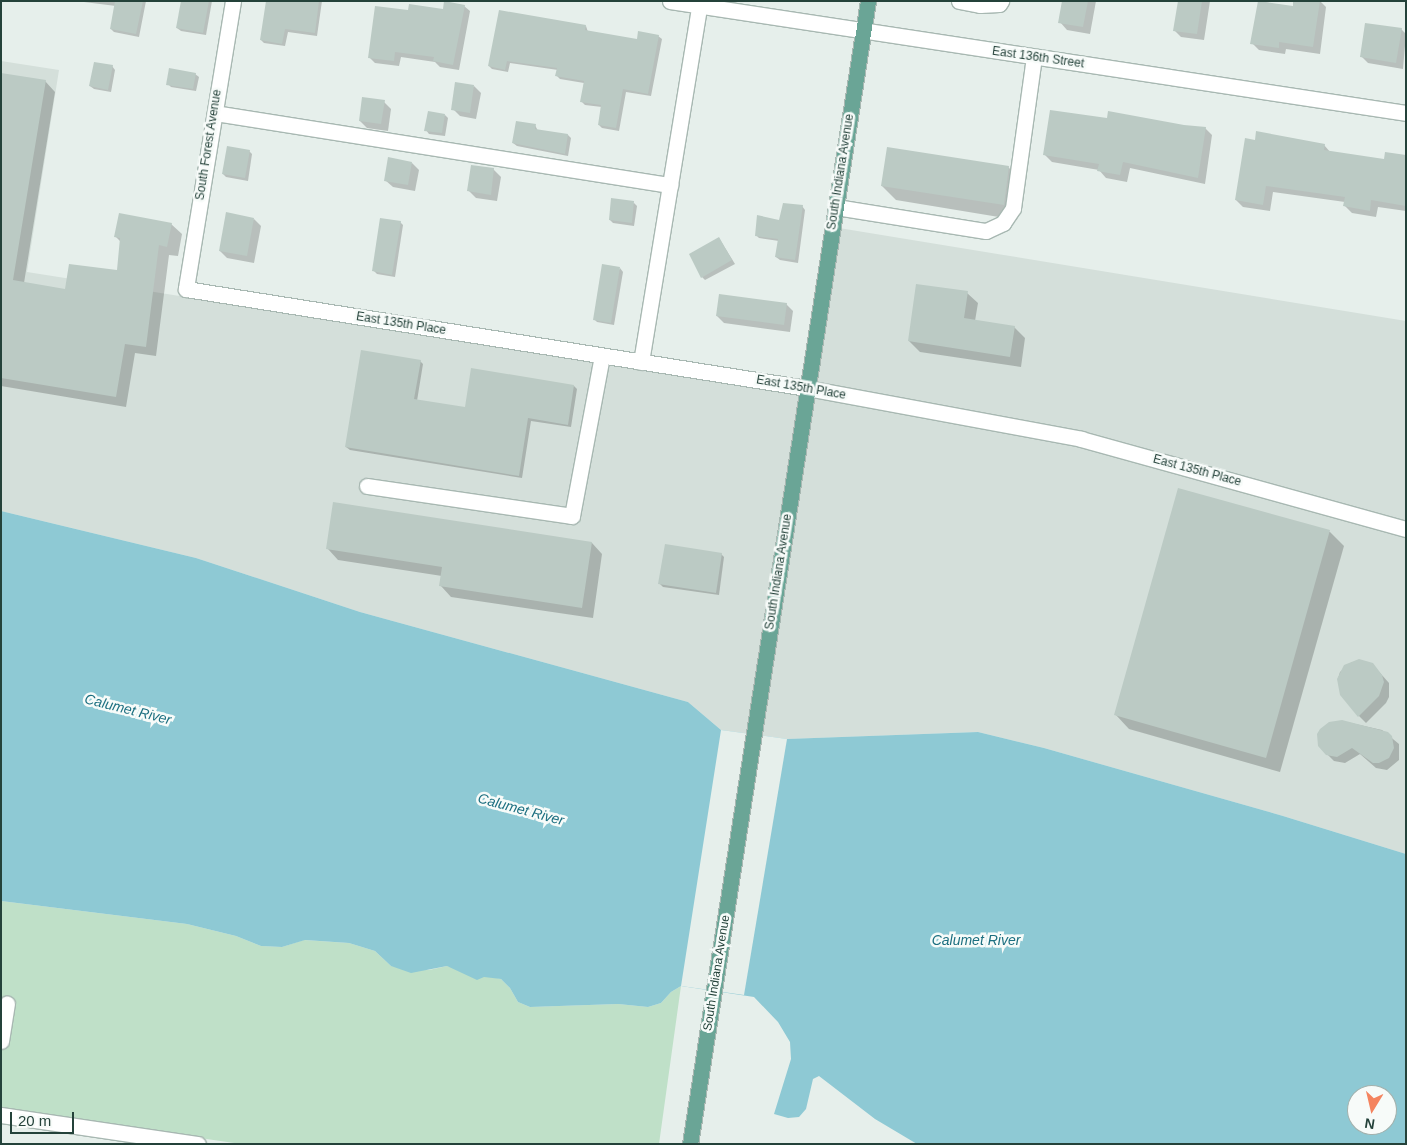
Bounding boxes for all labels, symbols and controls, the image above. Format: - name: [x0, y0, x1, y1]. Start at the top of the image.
- street label: East 136th Street: [991, 44, 1085, 72]
- street label: South Forest Avenue: [193, 88, 225, 202]
- street label: South Indiana Avenue: [825, 113, 857, 231]
- street label: East 135th Place: [355, 310, 447, 338]
- street label: East 135th Place: [755, 373, 847, 403]
- street label: East 135th Place: [1151, 452, 1243, 490]
- street label: South Indiana Avenue: [763, 513, 795, 631]
- water label: Calumet River: [83, 690, 173, 728]
- water label: Calumet River: [476, 789, 566, 829]
- street label: South Indiana Avenue: [701, 914, 733, 1032]
- water label: Calumet River: [932, 932, 1020, 948]
- north arrow: [1347, 1085, 1397, 1135]
- scale bar: [12, 1102, 76, 1134]
- text: 20 m: [18, 1112, 51, 1129]
- text: N: [1364, 1115, 1376, 1133]

